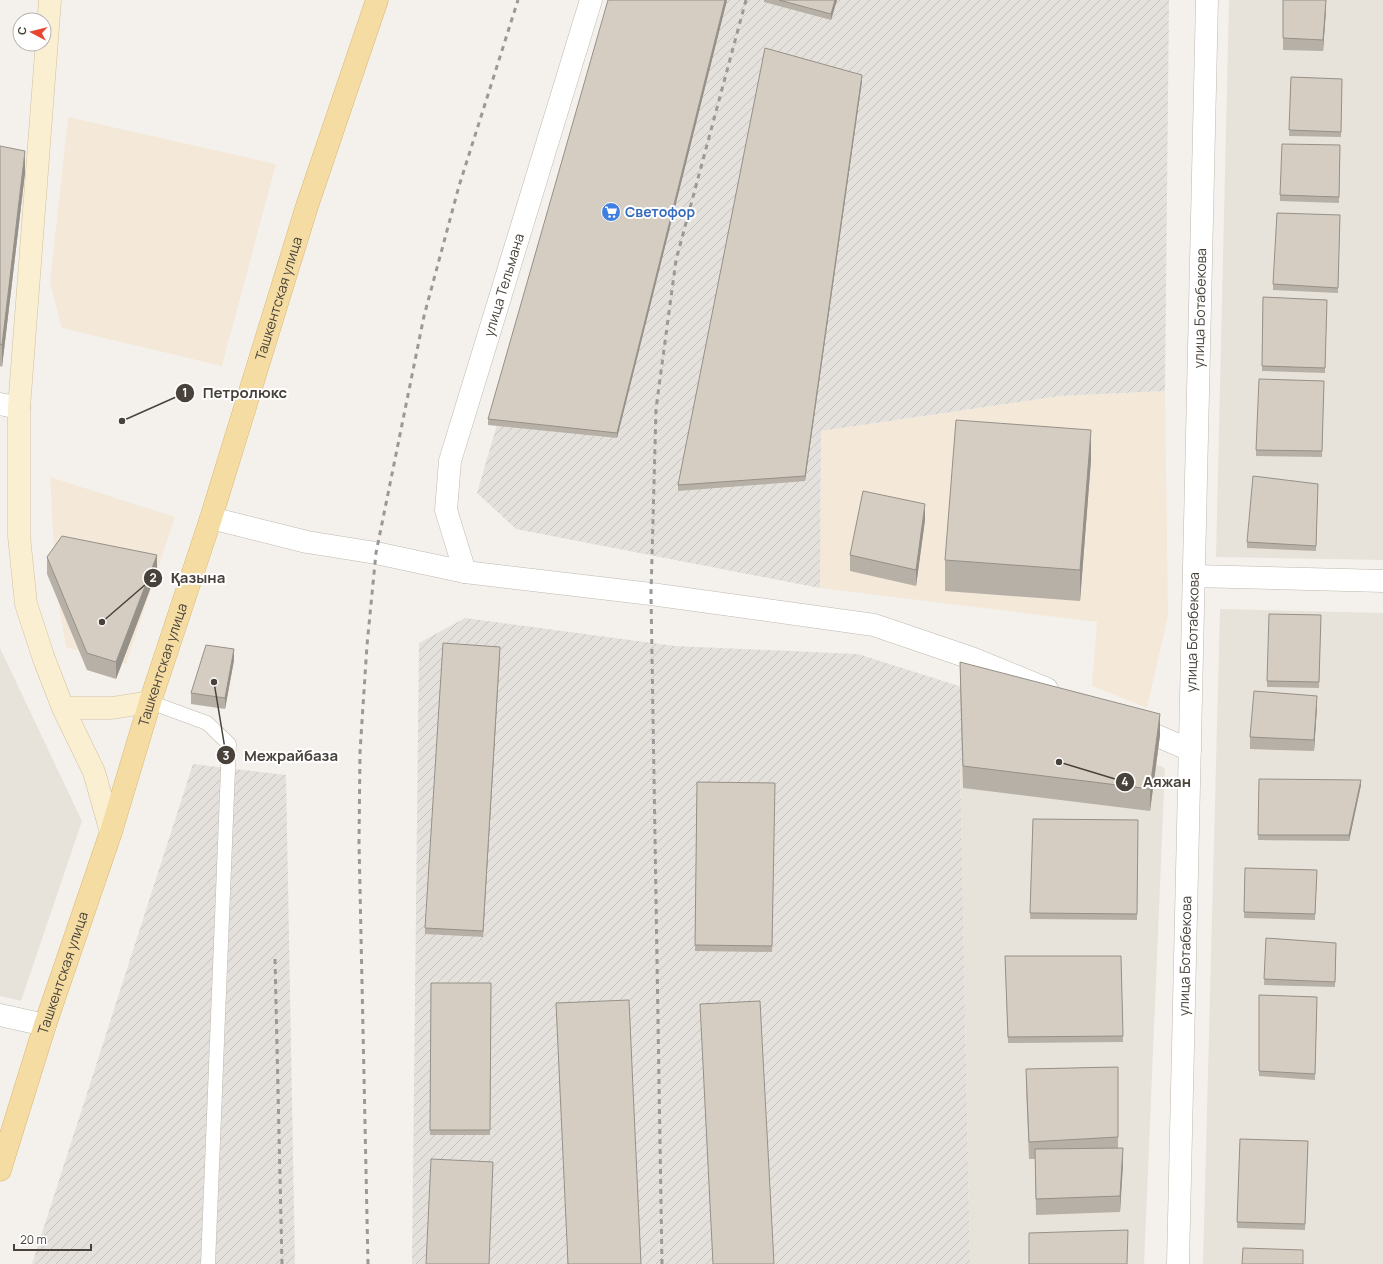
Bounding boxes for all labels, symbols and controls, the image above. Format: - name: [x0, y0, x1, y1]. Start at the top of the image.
- north arrow: [12, 12, 52, 52]
- text: С: [14, 26, 30, 36]
- supermarket icon: Светофор: [600, 201, 622, 223]
- place label: Светофор: [625, 202, 696, 221]
- street label: улица Тельмана: [479, 231, 528, 339]
- street label: Ташкентская улица: [250, 234, 306, 363]
- street label: улица Ботабекова: [1189, 248, 1210, 369]
- callout: Петролюкс: [175, 380, 295, 407]
- text: Петролюкс: [203, 382, 288, 403]
- text: 1: [182, 384, 188, 401]
- callout: Қазына: [143, 565, 233, 592]
- text: Қазына: [171, 567, 225, 588]
- text: 2: [149, 569, 157, 586]
- street label: улица Ботабекова: [1181, 572, 1203, 693]
- street label: Ташкентская улица: [133, 600, 191, 728]
- callout: Межрайбаза: [216, 742, 347, 769]
- text: Межрайбаза: [244, 745, 338, 766]
- text: 3: [223, 747, 230, 764]
- callout: Аяжан: [1115, 768, 1199, 795]
- text: Аяжан: [1143, 771, 1191, 792]
- text: 4: [1121, 773, 1129, 790]
- street label: улица Ботабекова: [1174, 896, 1195, 1016]
- street label: Ташкентская улица: [33, 909, 92, 1036]
- scale bar: [14, 1226, 91, 1252]
- text: 20 m: [20, 1231, 47, 1248]

